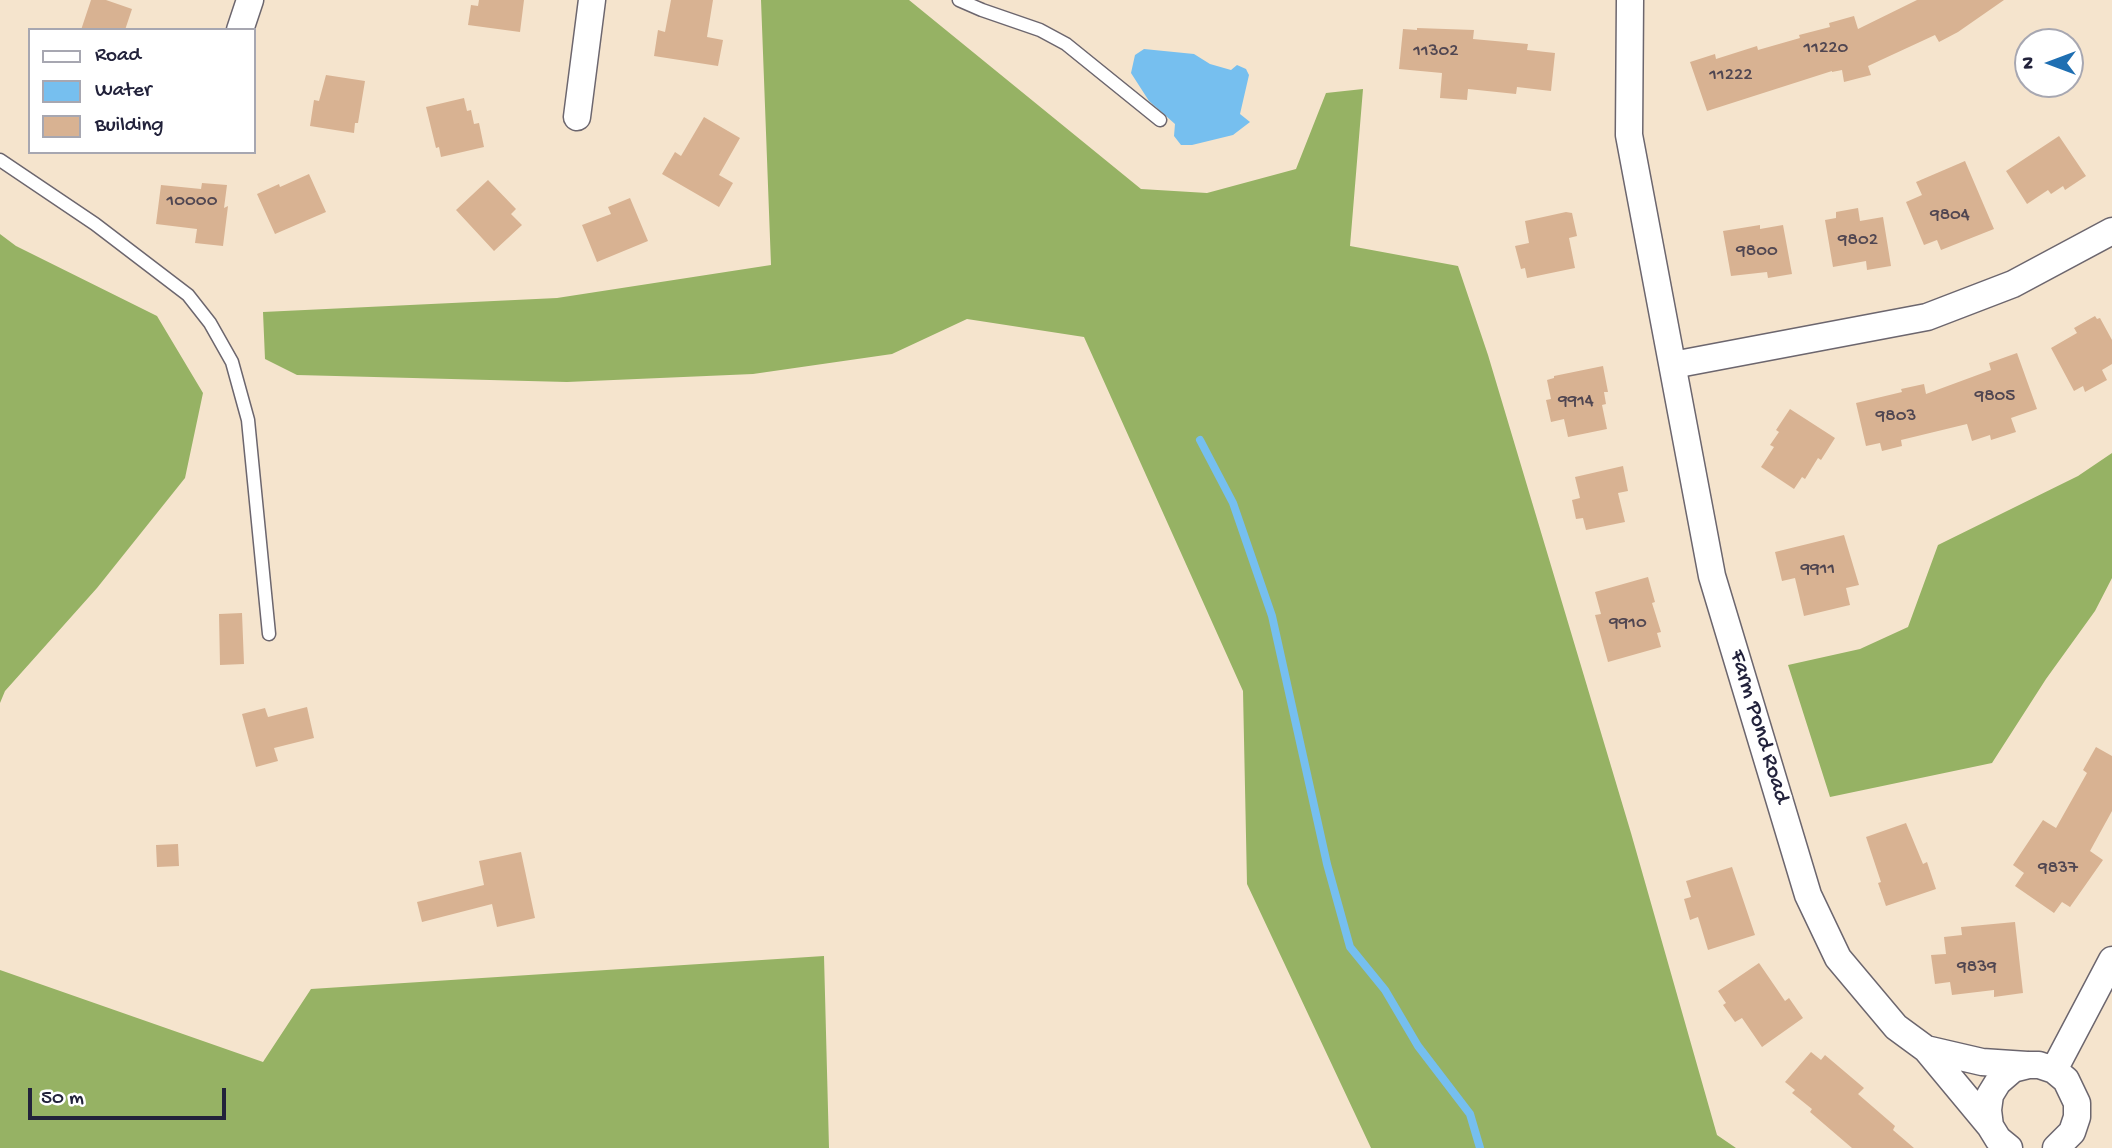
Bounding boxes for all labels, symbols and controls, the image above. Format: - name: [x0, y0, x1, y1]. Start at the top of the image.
- legend: [28, 28, 256, 154]
- north arrow: [2014, 28, 2084, 98]
- house number: 11220: [1804, 38, 1848, 60]
- house number: 11302: [1413, 41, 1459, 63]
- text: Road: [95, 44, 141, 69]
- text: N: [2018, 57, 2041, 69]
- house number: 11222: [1709, 65, 1753, 87]
- text: Water: [95, 79, 151, 104]
- text: Building: [95, 114, 164, 139]
- house number: 10000: [167, 191, 217, 213]
- house number: 9804: [1930, 205, 1970, 227]
- house number: 9802: [1838, 230, 1878, 252]
- house number: 9800: [1736, 241, 1778, 263]
- house number: 9805: [1975, 386, 2015, 408]
- house number: 9914: [1558, 391, 1594, 413]
- house number: 9803: [1876, 406, 1916, 428]
- house number: 9911: [1801, 559, 1835, 581]
- house number: 9910: [1609, 613, 1647, 635]
- street label: Farm Pond Road: [1722, 647, 1794, 807]
- house number: 9837: [2038, 858, 2078, 880]
- house number: 9839: [1957, 957, 1997, 979]
- scale bar: [32, 1074, 229, 1118]
- text: 50 m: [41, 1087, 84, 1112]

